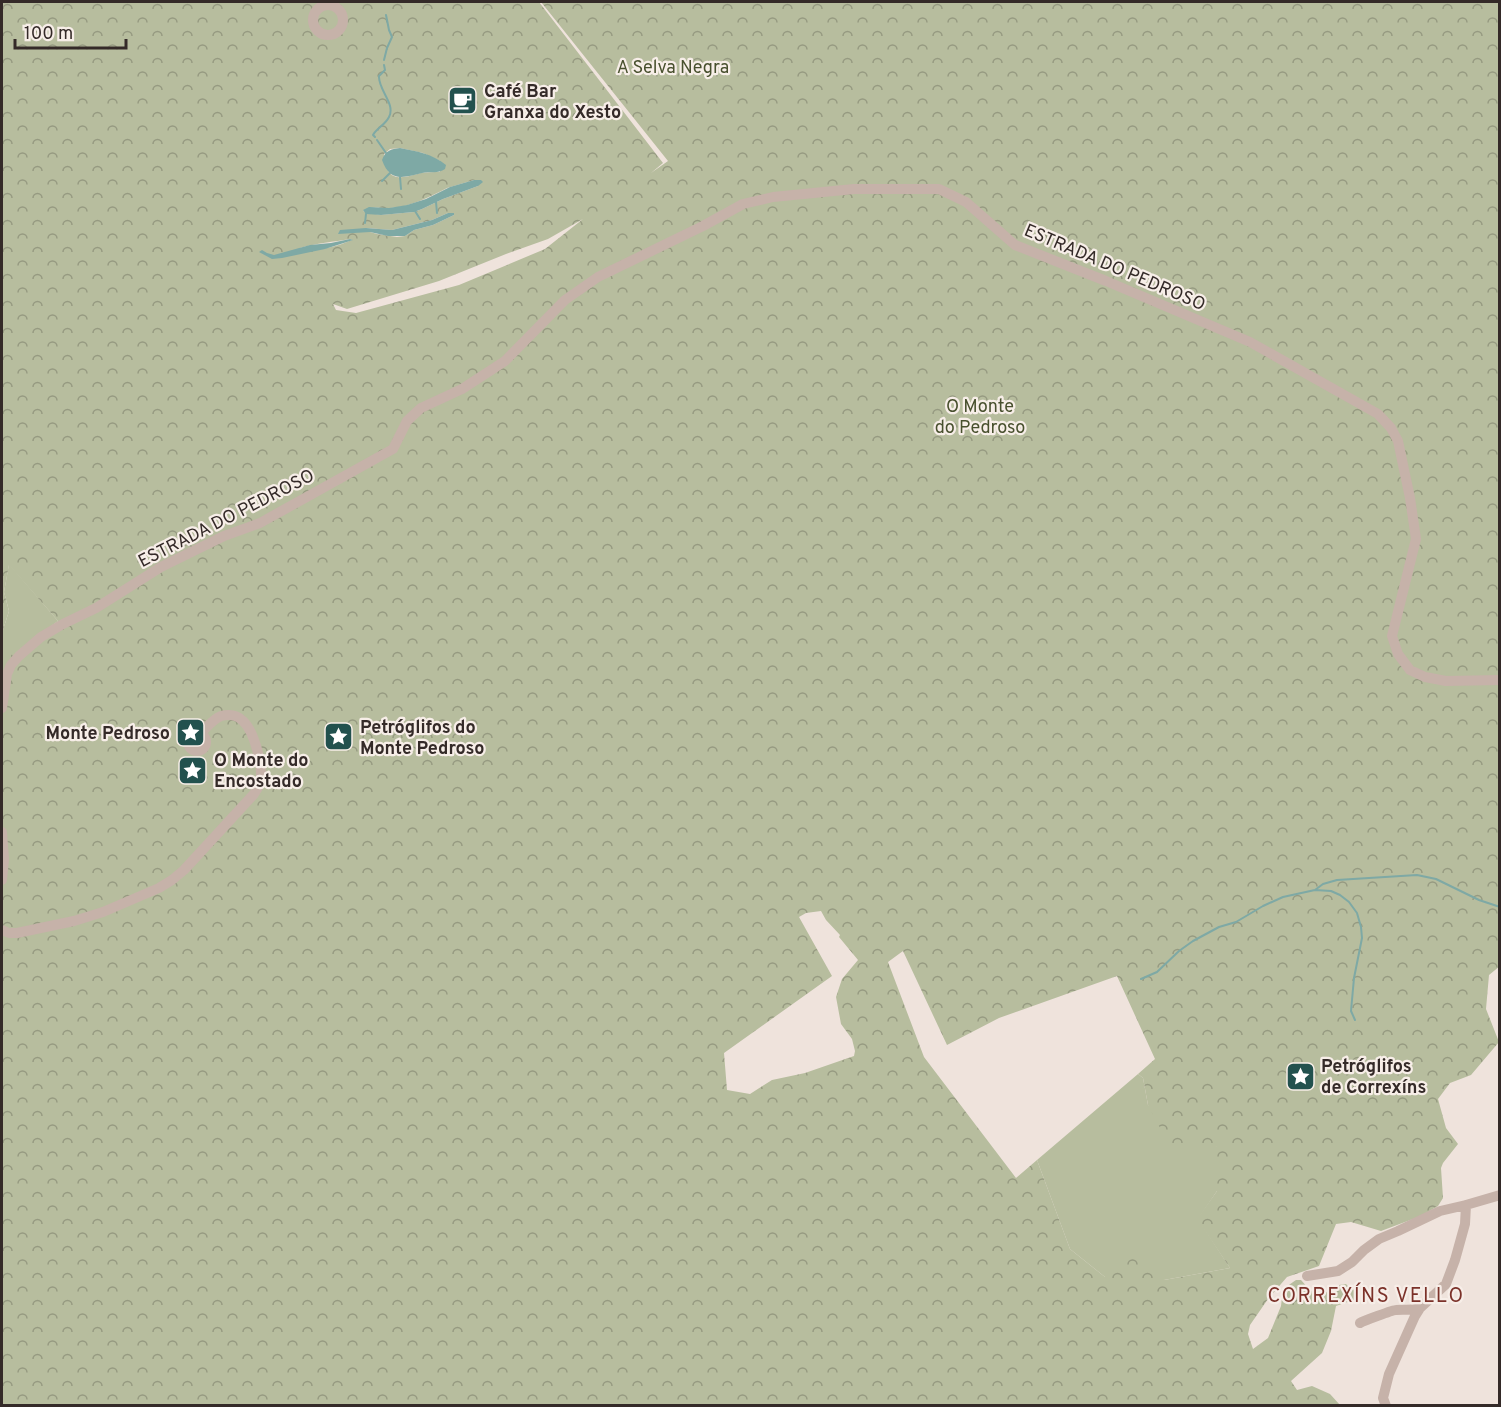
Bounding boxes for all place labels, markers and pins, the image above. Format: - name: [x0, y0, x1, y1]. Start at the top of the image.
- place label: Café Bar Granxa do Xesto: [484, 81, 621, 125]
- cafe icon: Café Bar Granxa do Xesto: [447, 85, 479, 117]
- place icon: Monte Pedroso: [175, 717, 207, 749]
- place label: Petróglifos do Monte Pedroso: [360, 717, 484, 761]
- place icon: Petróglifos do Monte Pedroso: [323, 721, 355, 753]
- place label: Monte Pedroso: [46, 723, 170, 746]
- place label: O Monte do Encostado: [214, 750, 309, 794]
- place icon: O Monte do Encostado: [177, 754, 209, 786]
- place label: Petróglifos de Correxíns: [1321, 1056, 1426, 1100]
- place icon: Petróglifos de Correxíns: [1284, 1060, 1316, 1092]

